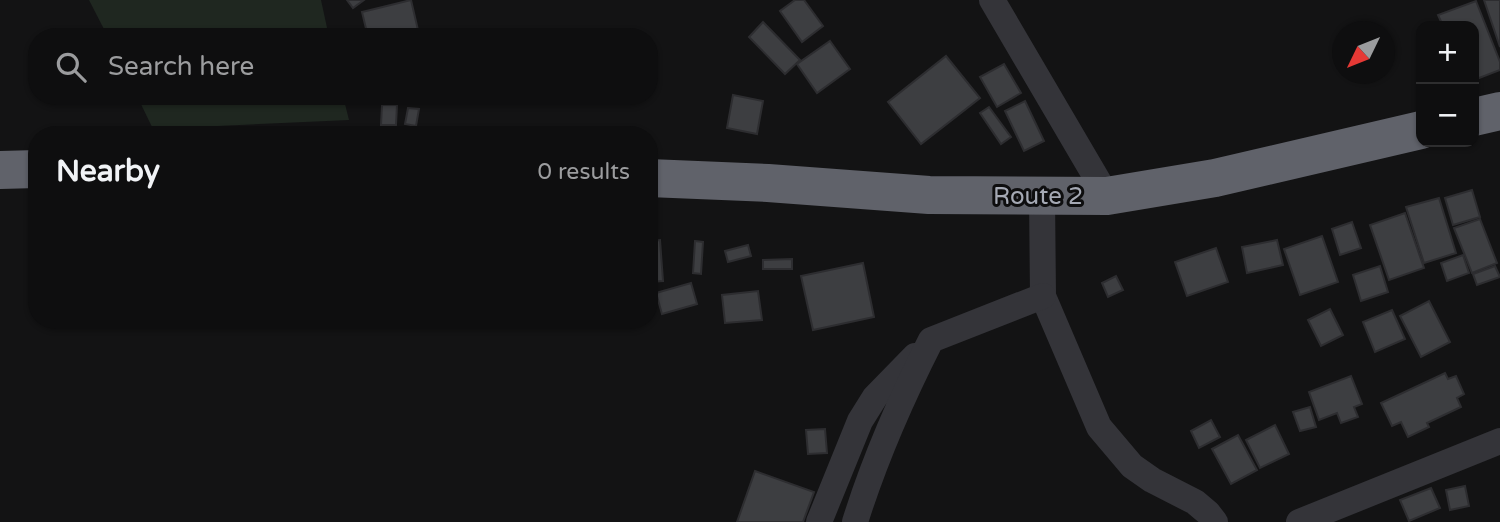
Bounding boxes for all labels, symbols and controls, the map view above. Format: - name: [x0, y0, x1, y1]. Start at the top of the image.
- north arrow: [1332, 21, 1395, 84]
- map controls: [1416, 21, 1479, 147]
- button: +: [1416, 21, 1479, 84]
- search box: [28, 28, 658, 105]
- icon: search: [52, 48, 90, 86]
- text: Search here: [108, 51, 254, 82]
- button: −: [1416, 84, 1479, 147]
- text: Nearby: [56, 153, 160, 190]
- text: 0 results: [537, 158, 630, 186]
- street label: Route 2: [993, 182, 1083, 211]

